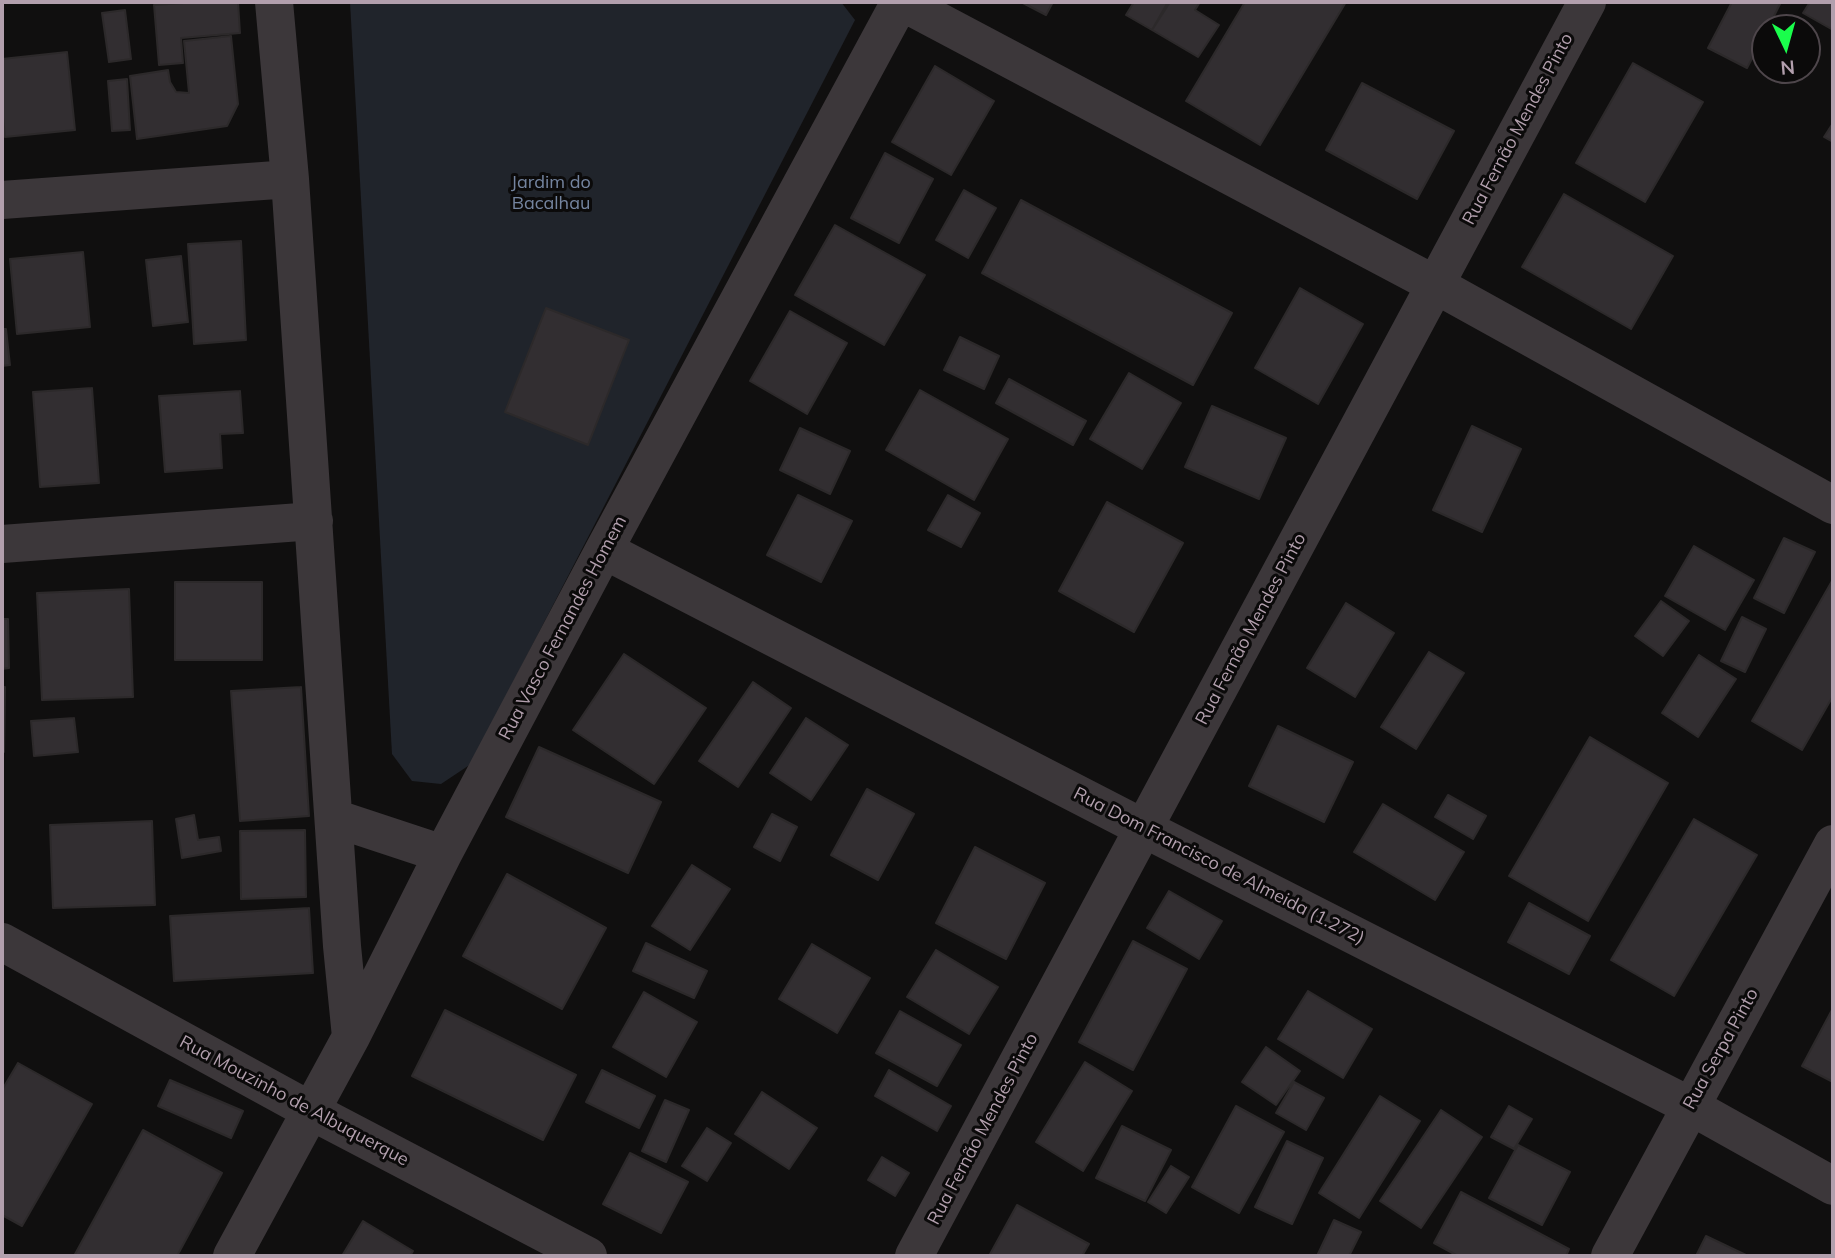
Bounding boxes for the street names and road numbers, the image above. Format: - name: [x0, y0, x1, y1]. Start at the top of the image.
- street label: Rua Fernão Mendes Pinto: [1458, 30, 1578, 228]
- street label: Rua Vasco Fernandes Homem: [495, 512, 631, 744]
- street label: Rua Fernão Mendes Pinto: [1191, 530, 1311, 728]
- street label: Rua Dom Francisco de Almeida (1.272): [1070, 783, 1368, 949]
- street label: Rua Serpa Pinto: [1679, 985, 1763, 1113]
- street label: Rua Fernão Mendes Pinto: [923, 1030, 1043, 1228]
- street label: Rua Mouzinho de Albuquerque: [176, 1031, 412, 1171]

